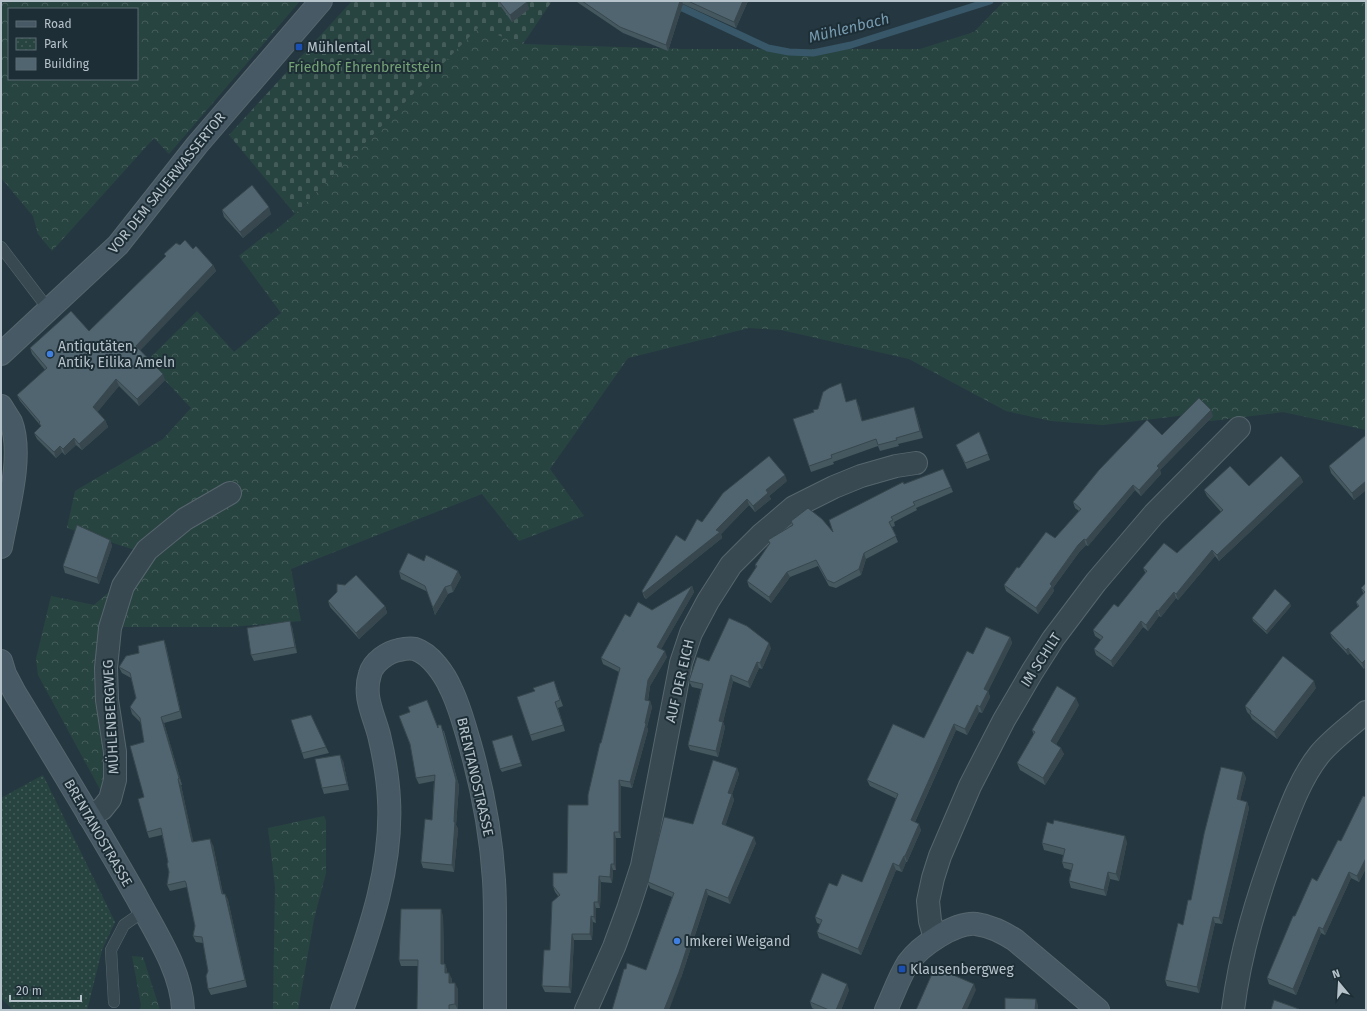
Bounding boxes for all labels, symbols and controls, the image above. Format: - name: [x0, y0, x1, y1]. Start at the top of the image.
- legend: [8, 8, 138, 80]
- water label: Mühlenbach: [807, 9, 891, 47]
- text: Road: [44, 17, 72, 31]
- text: Park: [44, 37, 68, 51]
- place label: Mühlental: [307, 39, 371, 56]
- marker: Mühlental: [294, 42, 304, 52]
- text: Building: [44, 57, 90, 71]
- park label: Friedhof Ehrenbreitstein: [288, 59, 442, 76]
- street label: VOR DEM SAUERWASSERTOR: [105, 109, 230, 257]
- place label: Antiqutäten, Antik, Eilika Ameln: [58, 338, 175, 371]
- marker: Antiqutäten, Antik, Eilika Ameln: [45, 349, 55, 359]
- street label: IM SCHILT: [1017, 629, 1065, 690]
- street label: AUF DER EICH: [662, 637, 698, 725]
- street label: MÜHLENBERGWEG: [99, 659, 122, 775]
- street label: BRENTANOSTRASSE: [453, 716, 497, 838]
- street label: BRENTANOSTRASSE: [60, 776, 136, 890]
- place label: Imkerei Weigand: [685, 933, 790, 950]
- marker: Imkerei Weigand: [672, 936, 682, 946]
- place label: Klausenbergweg: [910, 961, 1015, 978]
- north arrow: [1319, 963, 1359, 1003]
- marker: Klausenbergweg: [897, 964, 907, 974]
- text: N: [1331, 967, 1342, 981]
- scale bar: [10, 977, 81, 1003]
- text: 20 m: [16, 984, 42, 998]

